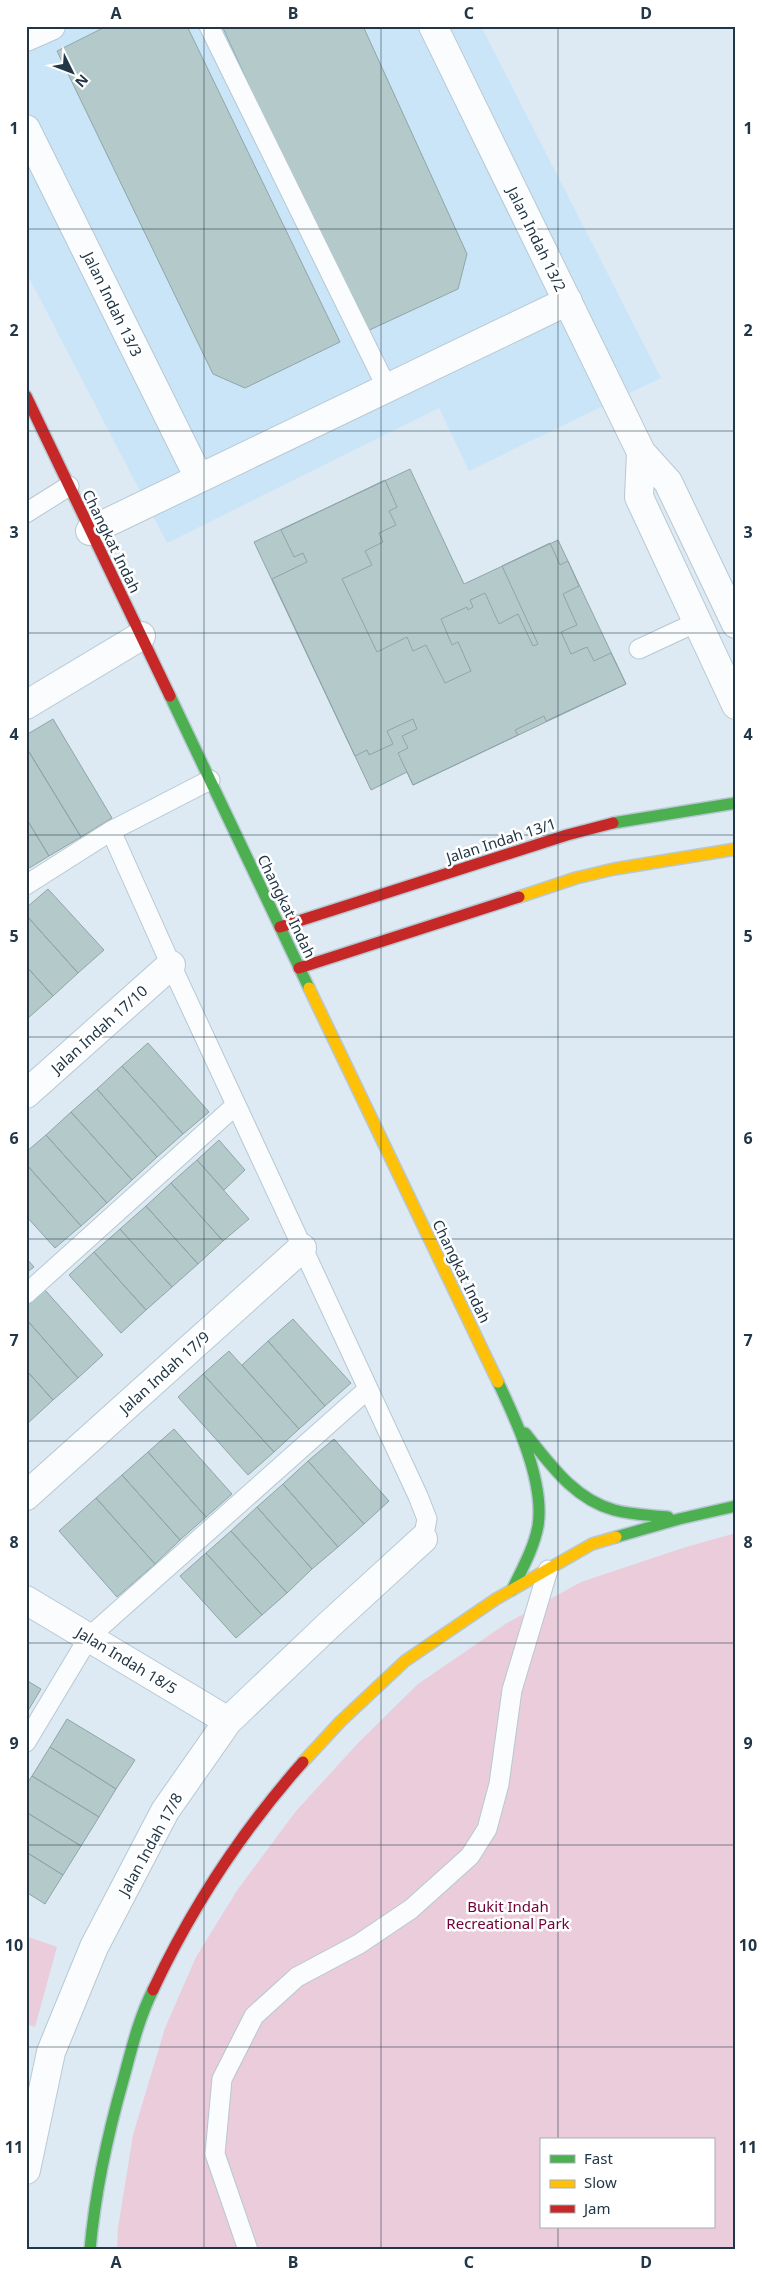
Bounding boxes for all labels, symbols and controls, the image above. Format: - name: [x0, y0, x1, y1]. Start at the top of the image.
- text: A: [110, 2, 122, 24]
- text: B: [288, 2, 298, 24]
- text: C: [464, 2, 474, 24]
- text: D: [640, 2, 652, 24]
- north arrow: [48, 48, 98, 98]
- text: N: [71, 70, 93, 92]
- text: 1: [9, 117, 19, 139]
- text: 1: [743, 117, 753, 139]
- street label: Jalan Indah 13/2: [502, 181, 571, 295]
- street label: Jalan Indah 13/3: [78, 246, 147, 360]
- text: 2: [9, 319, 19, 341]
- text: 2: [743, 319, 753, 341]
- street label: Changkat Indah: [78, 486, 146, 596]
- text: 3: [9, 521, 19, 543]
- text: 3: [743, 521, 753, 543]
- text: 4: [9, 723, 19, 745]
- text: 4: [743, 723, 753, 745]
- street label: Jalan Indah 13/1: [442, 813, 559, 868]
- street label: Changkat Indah: [253, 851, 321, 961]
- text: 5: [9, 925, 19, 947]
- text: 5: [743, 925, 753, 947]
- street label: Jalan Indah 17/10: [45, 980, 151, 1079]
- text: 6: [9, 1127, 19, 1149]
- text: 6: [743, 1127, 753, 1149]
- street label: Changkat Indah: [428, 1216, 496, 1326]
- street label: Jalan Indah 17/9: [113, 1326, 213, 1419]
- text: 7: [9, 1329, 19, 1351]
- text: 7: [743, 1329, 753, 1351]
- text: 8: [9, 1531, 19, 1553]
- text: 8: [743, 1531, 753, 1553]
- street label: Jalan Indah 18/5: [71, 1621, 181, 1698]
- text: 9: [9, 1732, 19, 1754]
- text: 9: [743, 1732, 753, 1754]
- street label: Jalan Indah 17/8: [113, 1789, 186, 1901]
- park label: Bukit Indah Recreational Park: [446, 1896, 570, 1933]
- text: 10: [5, 1934, 23, 1956]
- text: 10: [739, 1934, 757, 1956]
- text: 11: [5, 2136, 23, 2158]
- text: 11: [739, 2136, 757, 2158]
- legend: [540, 2138, 714, 2228]
- text: Fast: [584, 2148, 613, 2168]
- text: Slow: [584, 2172, 617, 2192]
- text: Jam: [582, 2198, 611, 2218]
- text: A: [110, 2251, 122, 2273]
- text: B: [288, 2251, 298, 2273]
- text: C: [464, 2251, 474, 2273]
- text: D: [640, 2251, 652, 2273]

